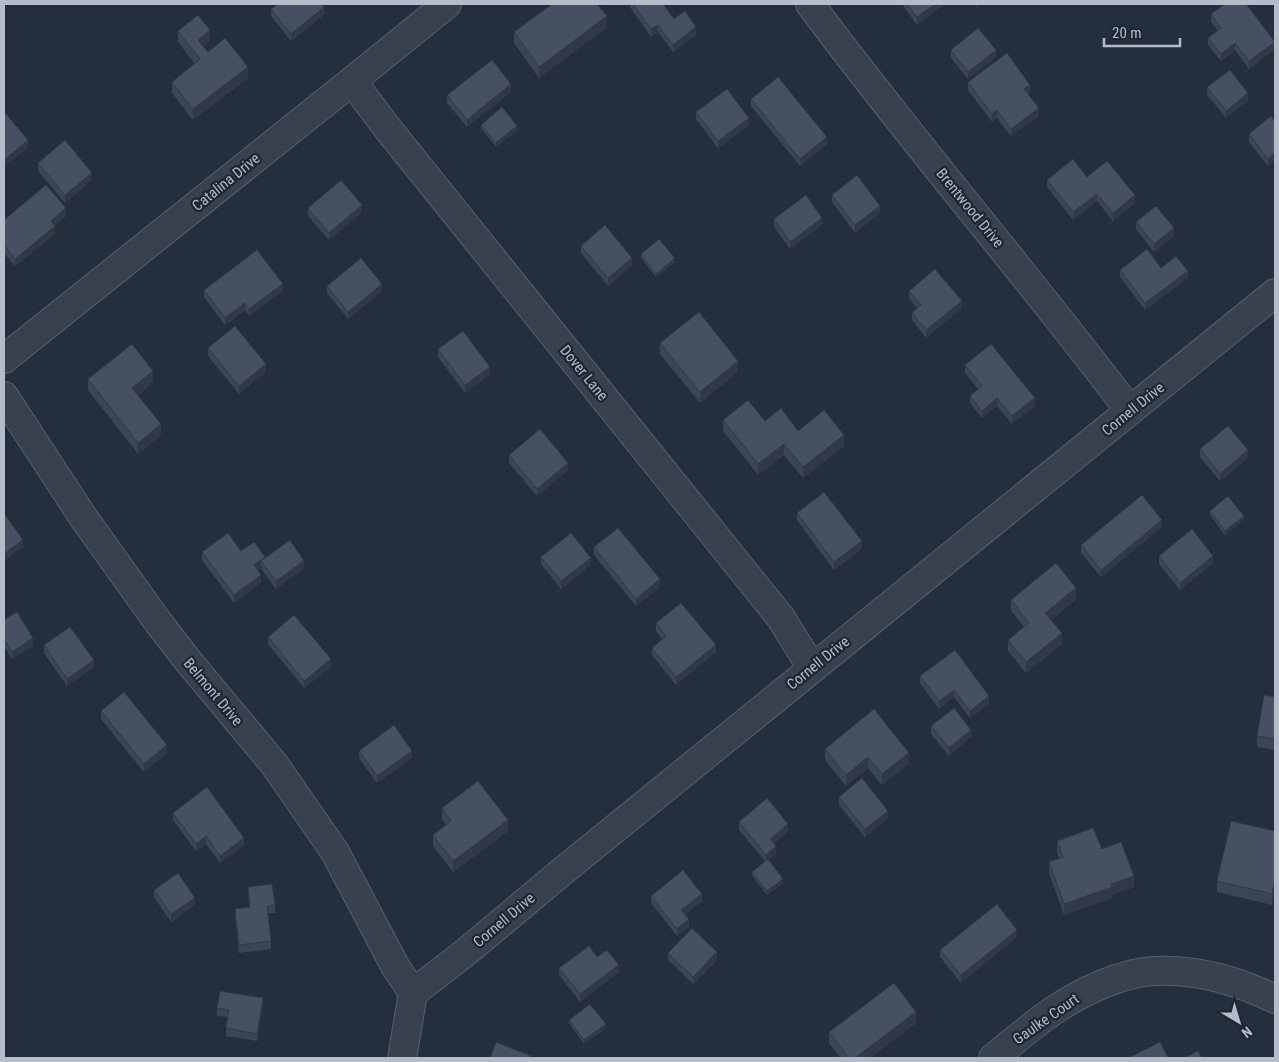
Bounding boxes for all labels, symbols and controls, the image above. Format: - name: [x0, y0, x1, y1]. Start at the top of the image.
- scale bar: [1104, 15, 1180, 47]
- text: 20 m: [1112, 24, 1142, 42]
- street label: Catalina Drive: [188, 149, 264, 215]
- street label: Brentwood Drive: [932, 165, 1008, 251]
- street label: Dover Lane: [556, 342, 612, 404]
- street label: Cornell Drive: [1098, 378, 1168, 440]
- street label: Cornell Drive: [783, 632, 853, 694]
- street label: Belmont Drive: [180, 655, 246, 729]
- street label: Cornell Drive: [469, 889, 539, 951]
- street label: Gaulke Court: [1010, 990, 1082, 1048]
- north arrow: [1214, 997, 1264, 1047]
- text: N: [1239, 1023, 1255, 1041]

